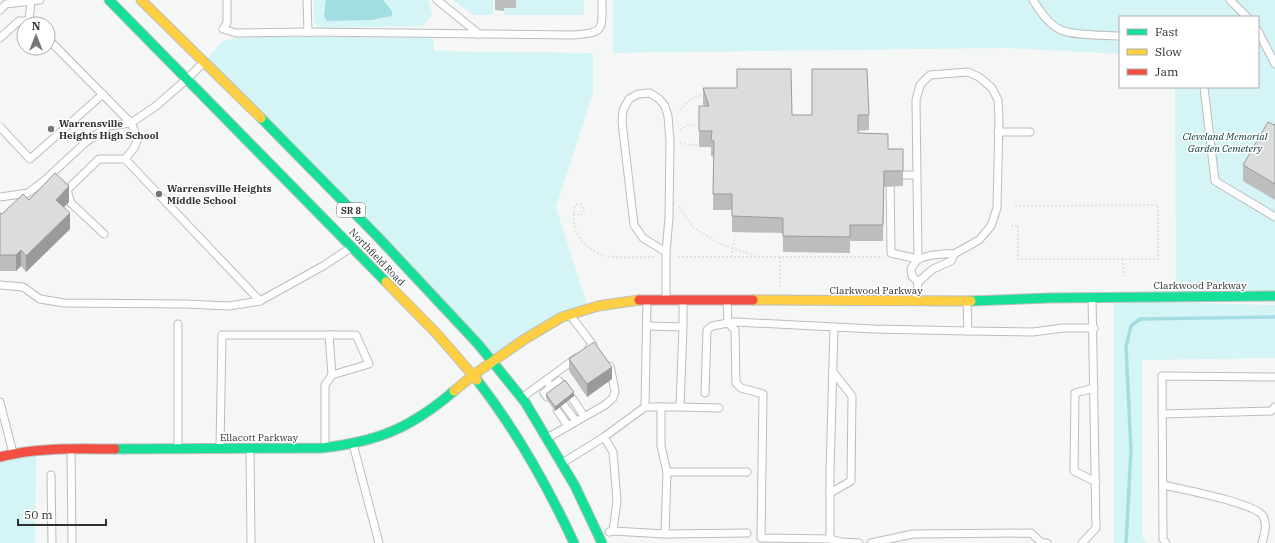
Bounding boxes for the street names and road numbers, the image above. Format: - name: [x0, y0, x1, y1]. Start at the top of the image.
- road number: SR 8: [337, 203, 365, 217]
- street label: Northfield Road: [346, 226, 408, 288]
- street label: Clarkwood Parkway: [1153, 279, 1247, 292]
- street label: Clarkwood Parkway: [829, 284, 923, 297]
- street label: Ellacott Parkway: [220, 431, 299, 444]

